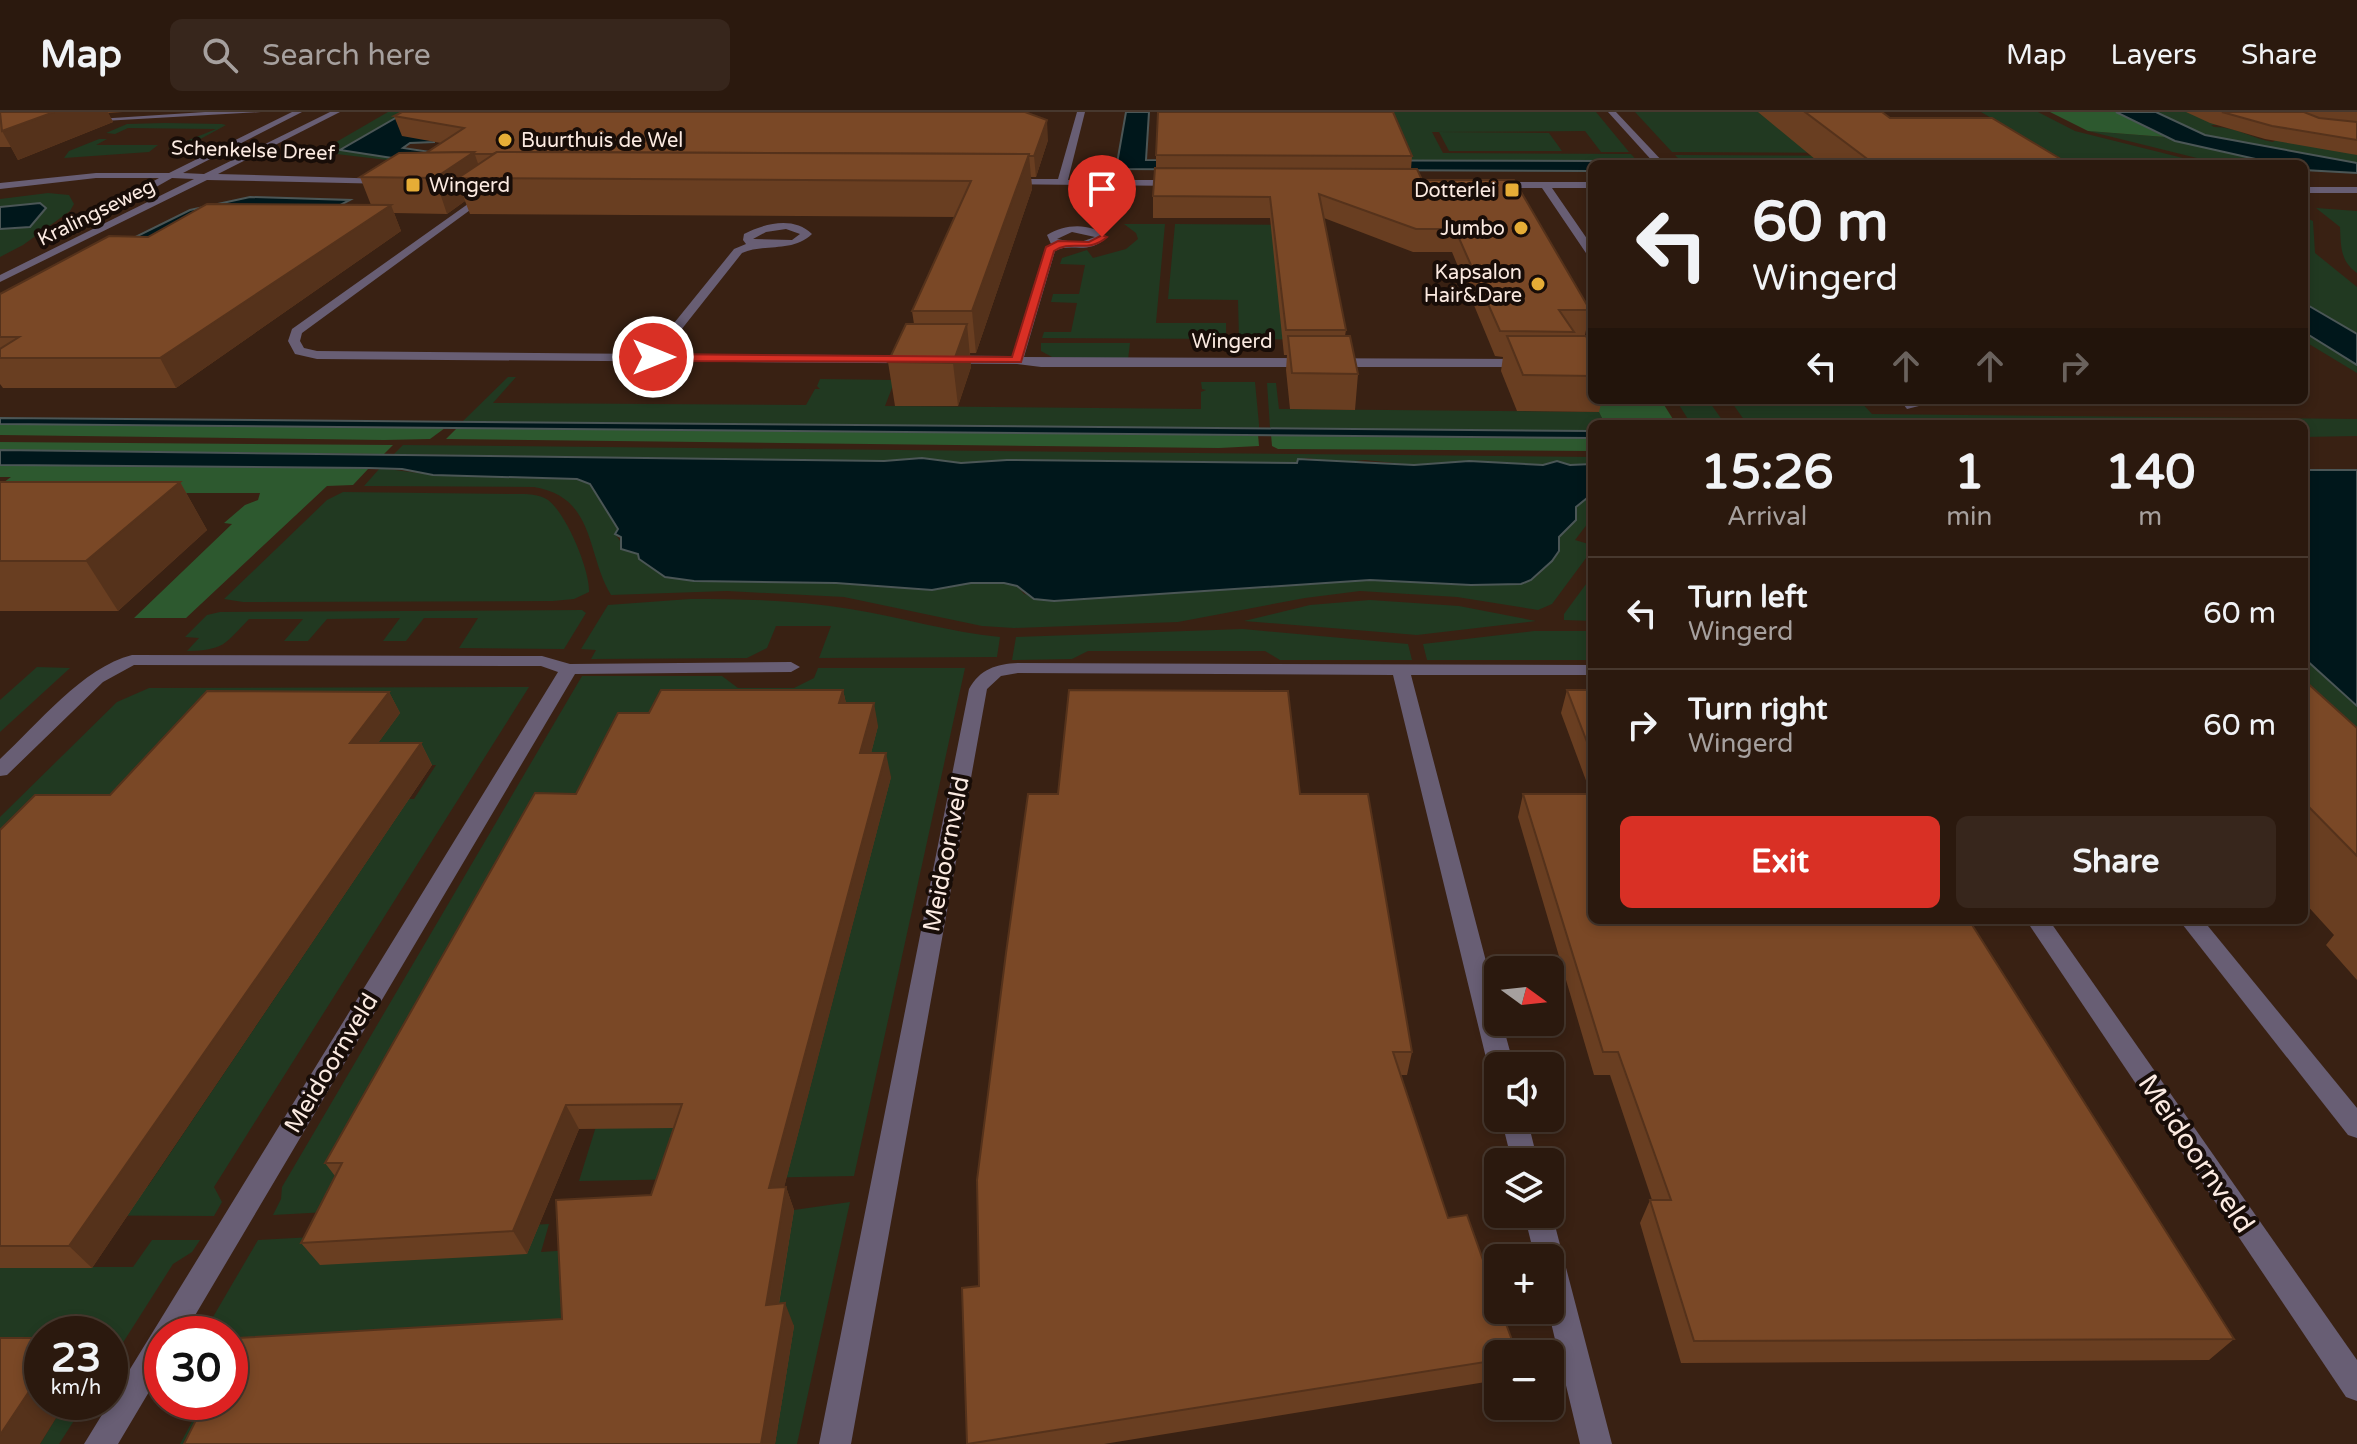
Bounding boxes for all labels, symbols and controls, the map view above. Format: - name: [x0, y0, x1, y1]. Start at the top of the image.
- search box: [170, 19, 730, 91]
- text: Map: [40, 32, 122, 78]
- icon: search: [198, 33, 242, 77]
- text: Search here: [262, 37, 431, 74]
- text: Map: [2006, 38, 2067, 72]
- text: Layers: [2111, 38, 2197, 72]
- text: Share: [2241, 38, 2317, 72]
- place label: Buurthuis de Wel: [521, 129, 683, 153]
- marker: Buurthuis de Wel: [496, 131, 514, 149]
- street label: Schenkelse Dreef: [170, 136, 336, 166]
- pin: [1068, 155, 1136, 237]
- icon: arrive: [1080, 167, 1124, 211]
- street label: Kralingseweg: [34, 174, 159, 252]
- place label: Wingerd: [429, 174, 510, 198]
- marker: Wingerd: [404, 176, 422, 194]
- place label: Dotterlei: [1414, 179, 1496, 203]
- marker: Dotterlei: [1503, 181, 1521, 199]
- text: 60 m: [1752, 189, 1888, 256]
- icon: left: [1620, 192, 1724, 296]
- place label: Jumbo: [1440, 217, 1505, 241]
- marker: Jumbo: [1512, 219, 1530, 237]
- text: Wingerd: [1752, 257, 1898, 300]
- place label: Kapsalon Hair&Dare: [1424, 261, 1522, 308]
- marker: Kapsalon Hair&Dare: [1529, 275, 1547, 293]
- position arrow: [611, 315, 695, 399]
- street label: Wingerd: [1191, 330, 1273, 354]
- icon: left: [1800, 344, 1844, 388]
- icon: ahead: [1884, 344, 1928, 388]
- icon: ahead: [1968, 344, 2012, 388]
- icon: right: [2052, 344, 2096, 388]
- text: 15:26: [1701, 444, 1834, 502]
- text: 1: [1954, 444, 1984, 502]
- text: 140: [2105, 444, 2195, 502]
- text: Arrival: [1727, 501, 1807, 532]
- text: min: [1946, 501, 1992, 532]
- text: m: [2138, 501, 2162, 532]
- text: Turn left: [1688, 579, 1807, 616]
- icon: left: [1620, 591, 1664, 635]
- text: 60 m: [2203, 595, 2276, 632]
- text: Wingerd: [1688, 616, 1793, 647]
- text: Turn right: [1688, 691, 1828, 728]
- icon: right: [1620, 703, 1664, 747]
- text: 60 m: [2203, 707, 2276, 744]
- text: Wingerd: [1688, 728, 1793, 759]
- street label: Meidoornveld: [917, 774, 976, 934]
- button: Exit: [1620, 816, 1940, 908]
- button: Share: [1956, 816, 2276, 908]
- north arrow: [1484, 956, 1564, 1036]
- map controls: [1484, 956, 1564, 1420]
- street label: Meidoornveld: [278, 988, 384, 1138]
- button: sound: [1484, 1052, 1564, 1132]
- street label: Meidoornveld: [2131, 1068, 2262, 1239]
- button: layers: [1484, 1148, 1564, 1228]
- button: +: [1484, 1244, 1564, 1324]
- speed limit sign: 30: [144, 1316, 248, 1420]
- text: 23: [51, 1334, 101, 1382]
- button: −: [1484, 1340, 1564, 1420]
- text: km/h: [51, 1376, 101, 1400]

